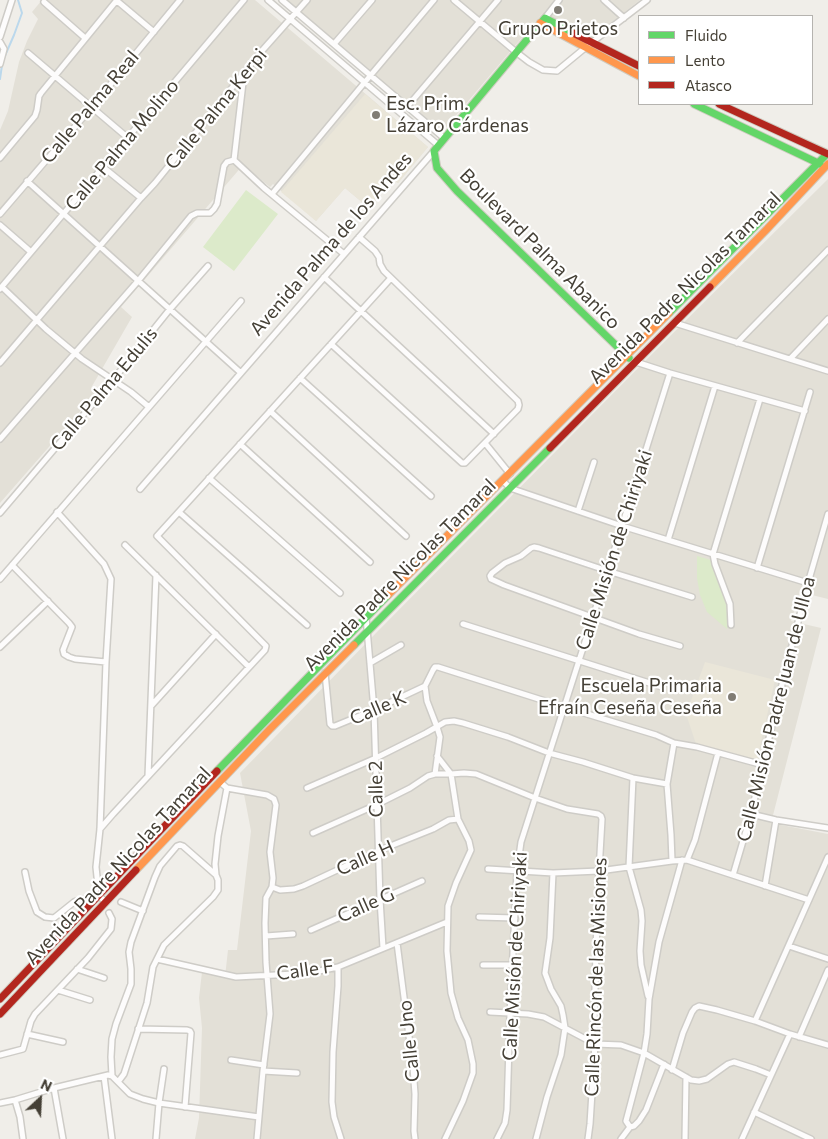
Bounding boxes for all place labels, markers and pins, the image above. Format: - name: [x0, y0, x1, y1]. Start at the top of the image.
- marker: Grupo Prietos: [552, 4, 564, 16]
- place label: Grupo Prietos: [498, 18, 618, 40]
- place label: Esc. Prim. Lázaro Cárdenas: [386, 93, 529, 137]
- marker: Esc. Prim. Lázaro Cárdenas: [370, 109, 382, 121]
- place label: Escuela Primaria Efraín Ceseña Ceseña: [538, 675, 722, 719]
- marker: Escuela Primaria Efraín Ceseña Ceseña: [726, 691, 738, 703]

